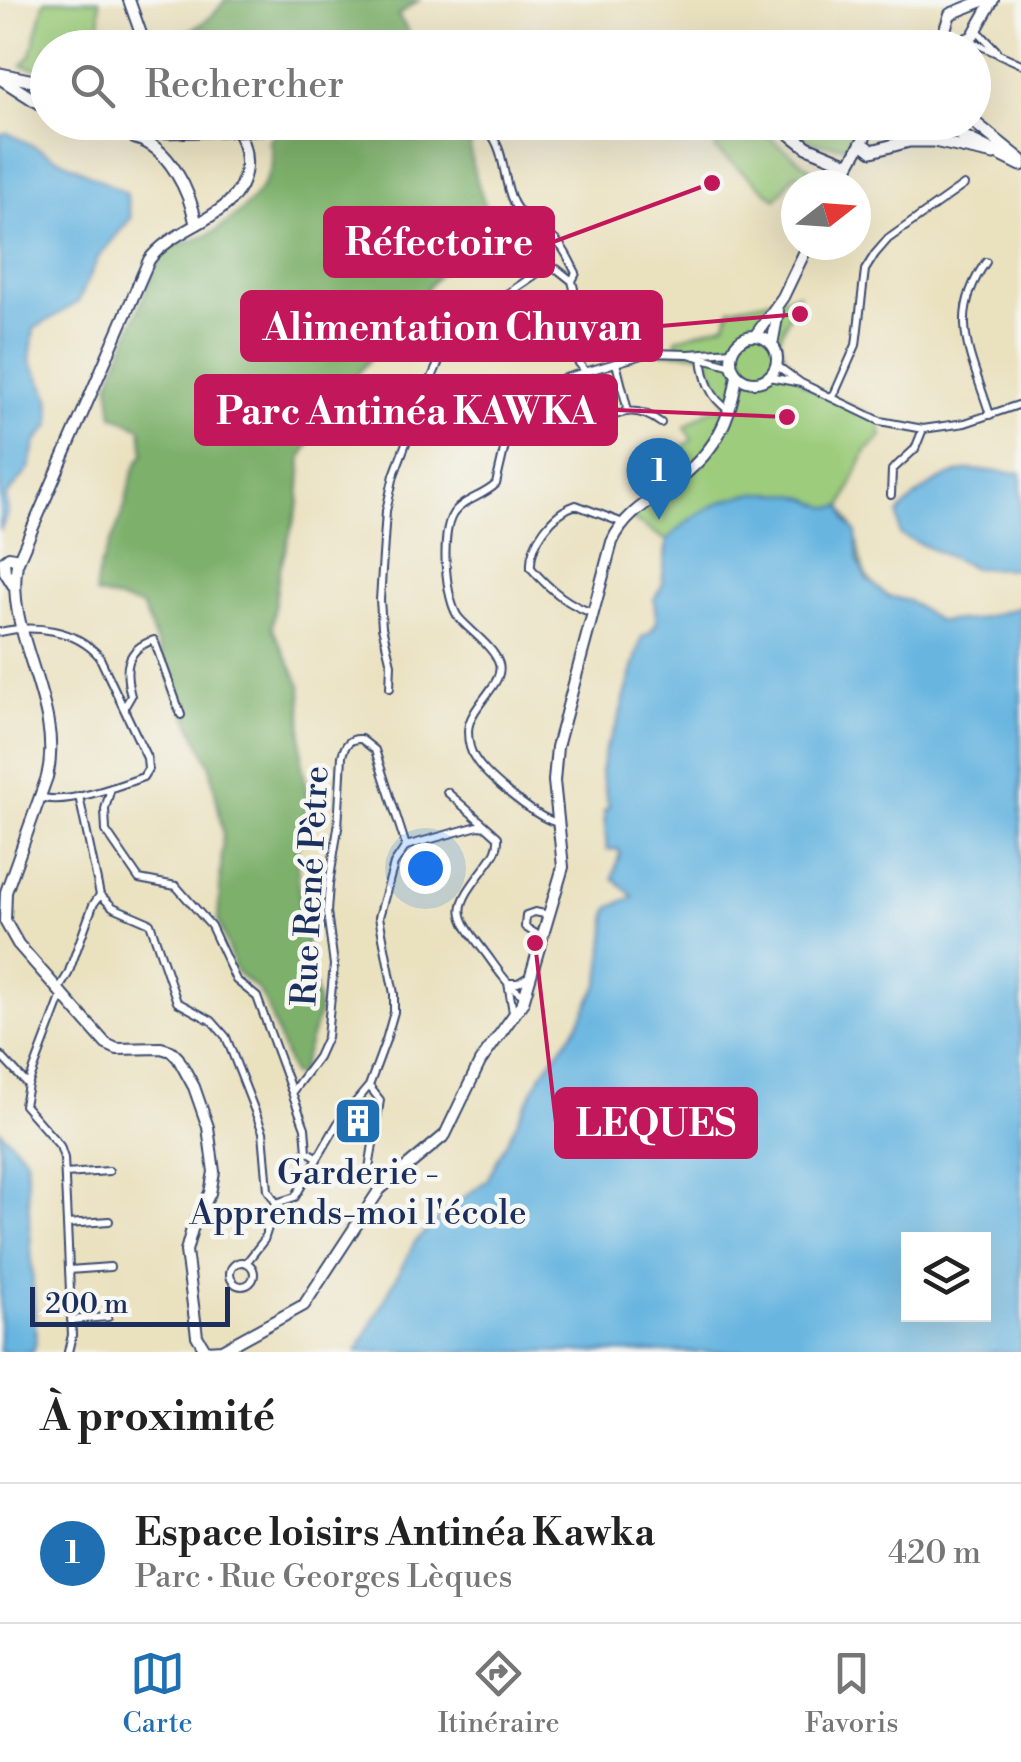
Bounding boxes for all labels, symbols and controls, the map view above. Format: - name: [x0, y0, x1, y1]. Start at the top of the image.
- search box: [30, 30, 991, 140]
- icon: search: [65, 58, 120, 113]
- text: Rechercher: [145, 62, 344, 109]
- north arrow: [781, 170, 871, 260]
- callout: Réfectoire: [325, 208, 553, 276]
- text: Réfectoire: [345, 220, 533, 267]
- callout: Alimentation Chuvan: [242, 292, 661, 360]
- text: Alimentation Chuvan: [261, 305, 642, 352]
- callout: Parc Antinéa KAWKA: [196, 376, 616, 444]
- text: Parc Antinéa KAWKA: [216, 389, 597, 436]
- pin: 1: [626, 438, 692, 520]
- street label: Rue René Pètre: [283, 765, 339, 1007]
- your location: [400, 843, 451, 894]
- callout: LEQUES: [556, 1089, 756, 1157]
- building icon: Garderie - Apprends-moi l'école: [332, 1095, 384, 1147]
- text: LEQUES: [576, 1101, 736, 1148]
- place label: Garderie - Apprends-moi l'école: [188, 1152, 527, 1235]
- map controls: [901, 1232, 991, 1322]
- button: layers: [901, 1232, 991, 1322]
- scale bar: [30, 1282, 230, 1326]
- text: 200 m: [45, 1287, 128, 1322]
- text: À proximité: [40, 1391, 275, 1444]
- text: Espace loisirs Antinéa Kawka: [135, 1510, 655, 1557]
- text: 1: [65, 1533, 80, 1573]
- text: 420 m: [888, 1533, 981, 1573]
- text: Parc · Rue Georges Lèques: [135, 1557, 512, 1597]
- tab: Carte: [123, 1646, 193, 1741]
- tab: Itinéraire: [438, 1646, 560, 1741]
- tab: Favoris: [805, 1646, 898, 1741]

